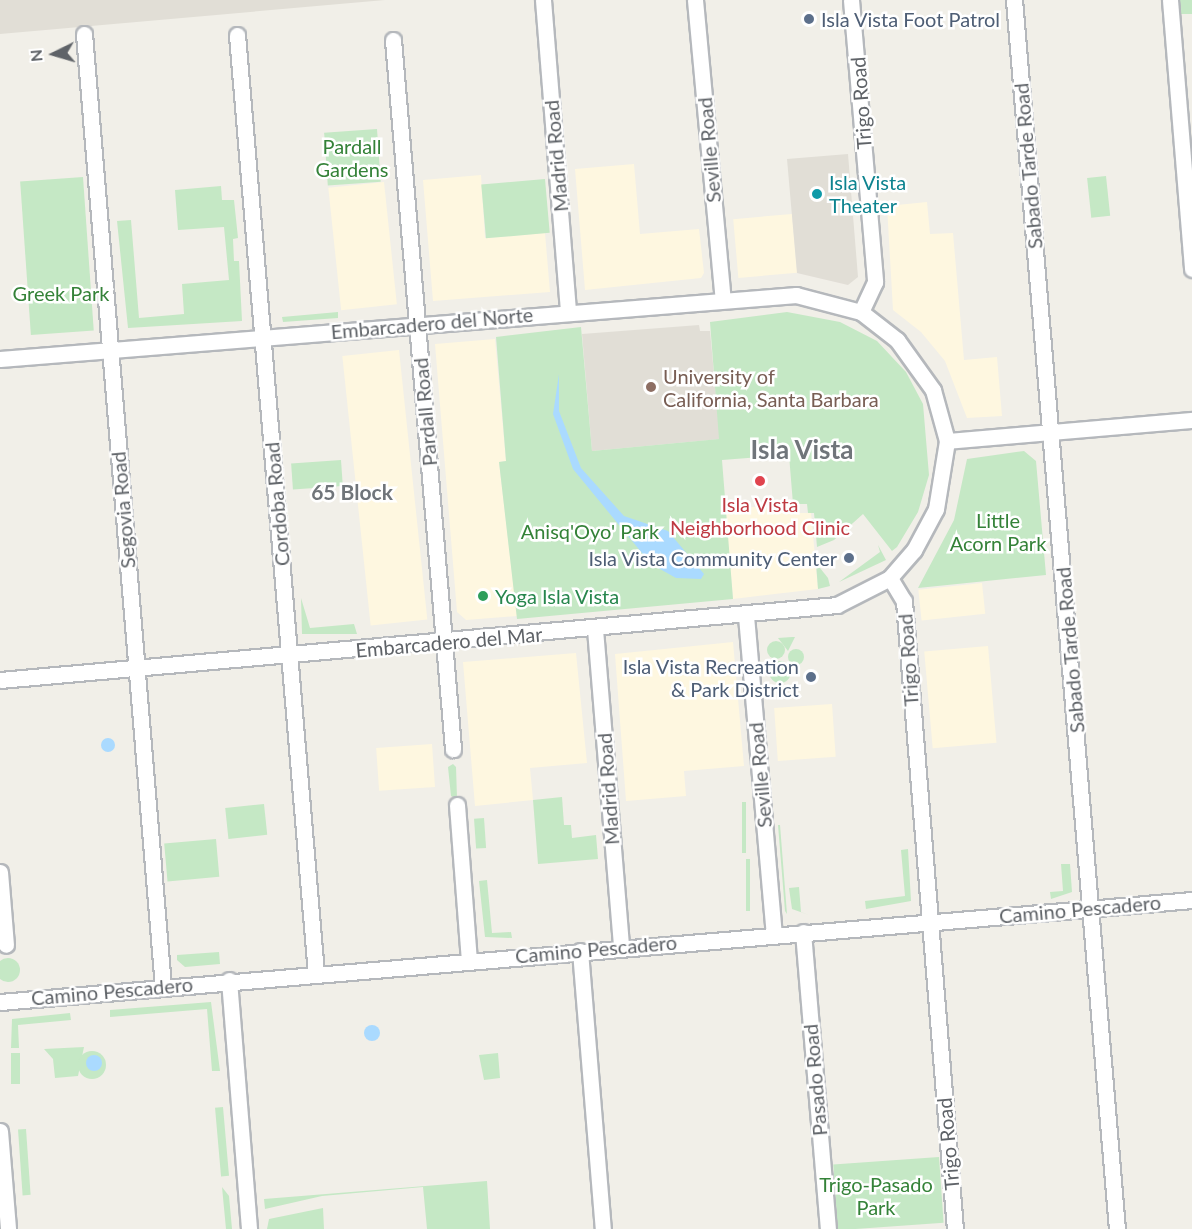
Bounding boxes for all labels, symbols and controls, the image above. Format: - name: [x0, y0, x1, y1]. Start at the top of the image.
- place label: Isla Vista Foot Patrol: [821, 7, 1001, 31]
- marker: Isla Vista Foot Patrol: [802, 12, 816, 26]
- north arrow: [24, 24, 84, 84]
- text: N: [26, 49, 46, 63]
- street label: Trigo Road: [846, 56, 876, 150]
- street label: Sabado Tarde Road: [1009, 82, 1047, 250]
- street label: Seville Road: [692, 96, 726, 204]
- street label: Madrid Road: [539, 99, 573, 213]
- park label: Pardall Gardens: [316, 135, 388, 182]
- place label: Isla Vista Theater: [829, 170, 907, 217]
- marker: Isla Vista Theater: [810, 187, 824, 201]
- park label: Greek Park: [13, 281, 109, 305]
- street label: Embarcadero del Norte: [330, 302, 534, 344]
- street label: Pardall Road: [408, 357, 442, 467]
- place label: University of California, Santa Barbara: [663, 364, 879, 411]
- marker: University of California, Santa Barbara: [644, 380, 658, 394]
- district label: Isla Vista: [750, 434, 854, 466]
- street label: Cordoba Road: [260, 441, 294, 567]
- street label: Segovia Road: [106, 451, 140, 569]
- marker: Isla Vista Neighborhood Clinic: [751, 472, 769, 490]
- district label: 65 Block: [311, 479, 393, 505]
- place label: Isla Vista Neighborhood Clinic: [670, 492, 850, 539]
- park label: Little Acorn Park: [950, 509, 1046, 556]
- park label: Anisq'Oyo' Park: [521, 519, 659, 543]
- place label: Isla Vista Community Center: [587, 546, 837, 570]
- marker: Isla Vista Community Center: [842, 551, 856, 565]
- street label: Sabado Tarde Road: [1051, 566, 1089, 734]
- place label: Yoga Isla Vista: [495, 584, 620, 608]
- marker: Yoga Isla Vista: [476, 589, 490, 603]
- street label: Trigo Road: [893, 613, 923, 707]
- street label: Embarcadero del Mar: [355, 622, 543, 662]
- place label: Isla Vista Recreation & Park District: [622, 654, 799, 701]
- marker: Isla Vista Recreation & Park District: [804, 670, 818, 684]
- street label: Seville Road: [743, 721, 777, 829]
- street label: Madrid Road: [592, 732, 624, 846]
- street label: Camino Pescadero: [998, 890, 1162, 928]
- street label: Camino Pescadero: [514, 930, 678, 968]
- street label: Camino Pescadero: [30, 972, 194, 1010]
- street label: Pasado Road: [798, 1023, 832, 1137]
- street label: Trigo Road: [932, 1097, 964, 1191]
- park label: Trigo-Pasado Park: [819, 1172, 933, 1219]

